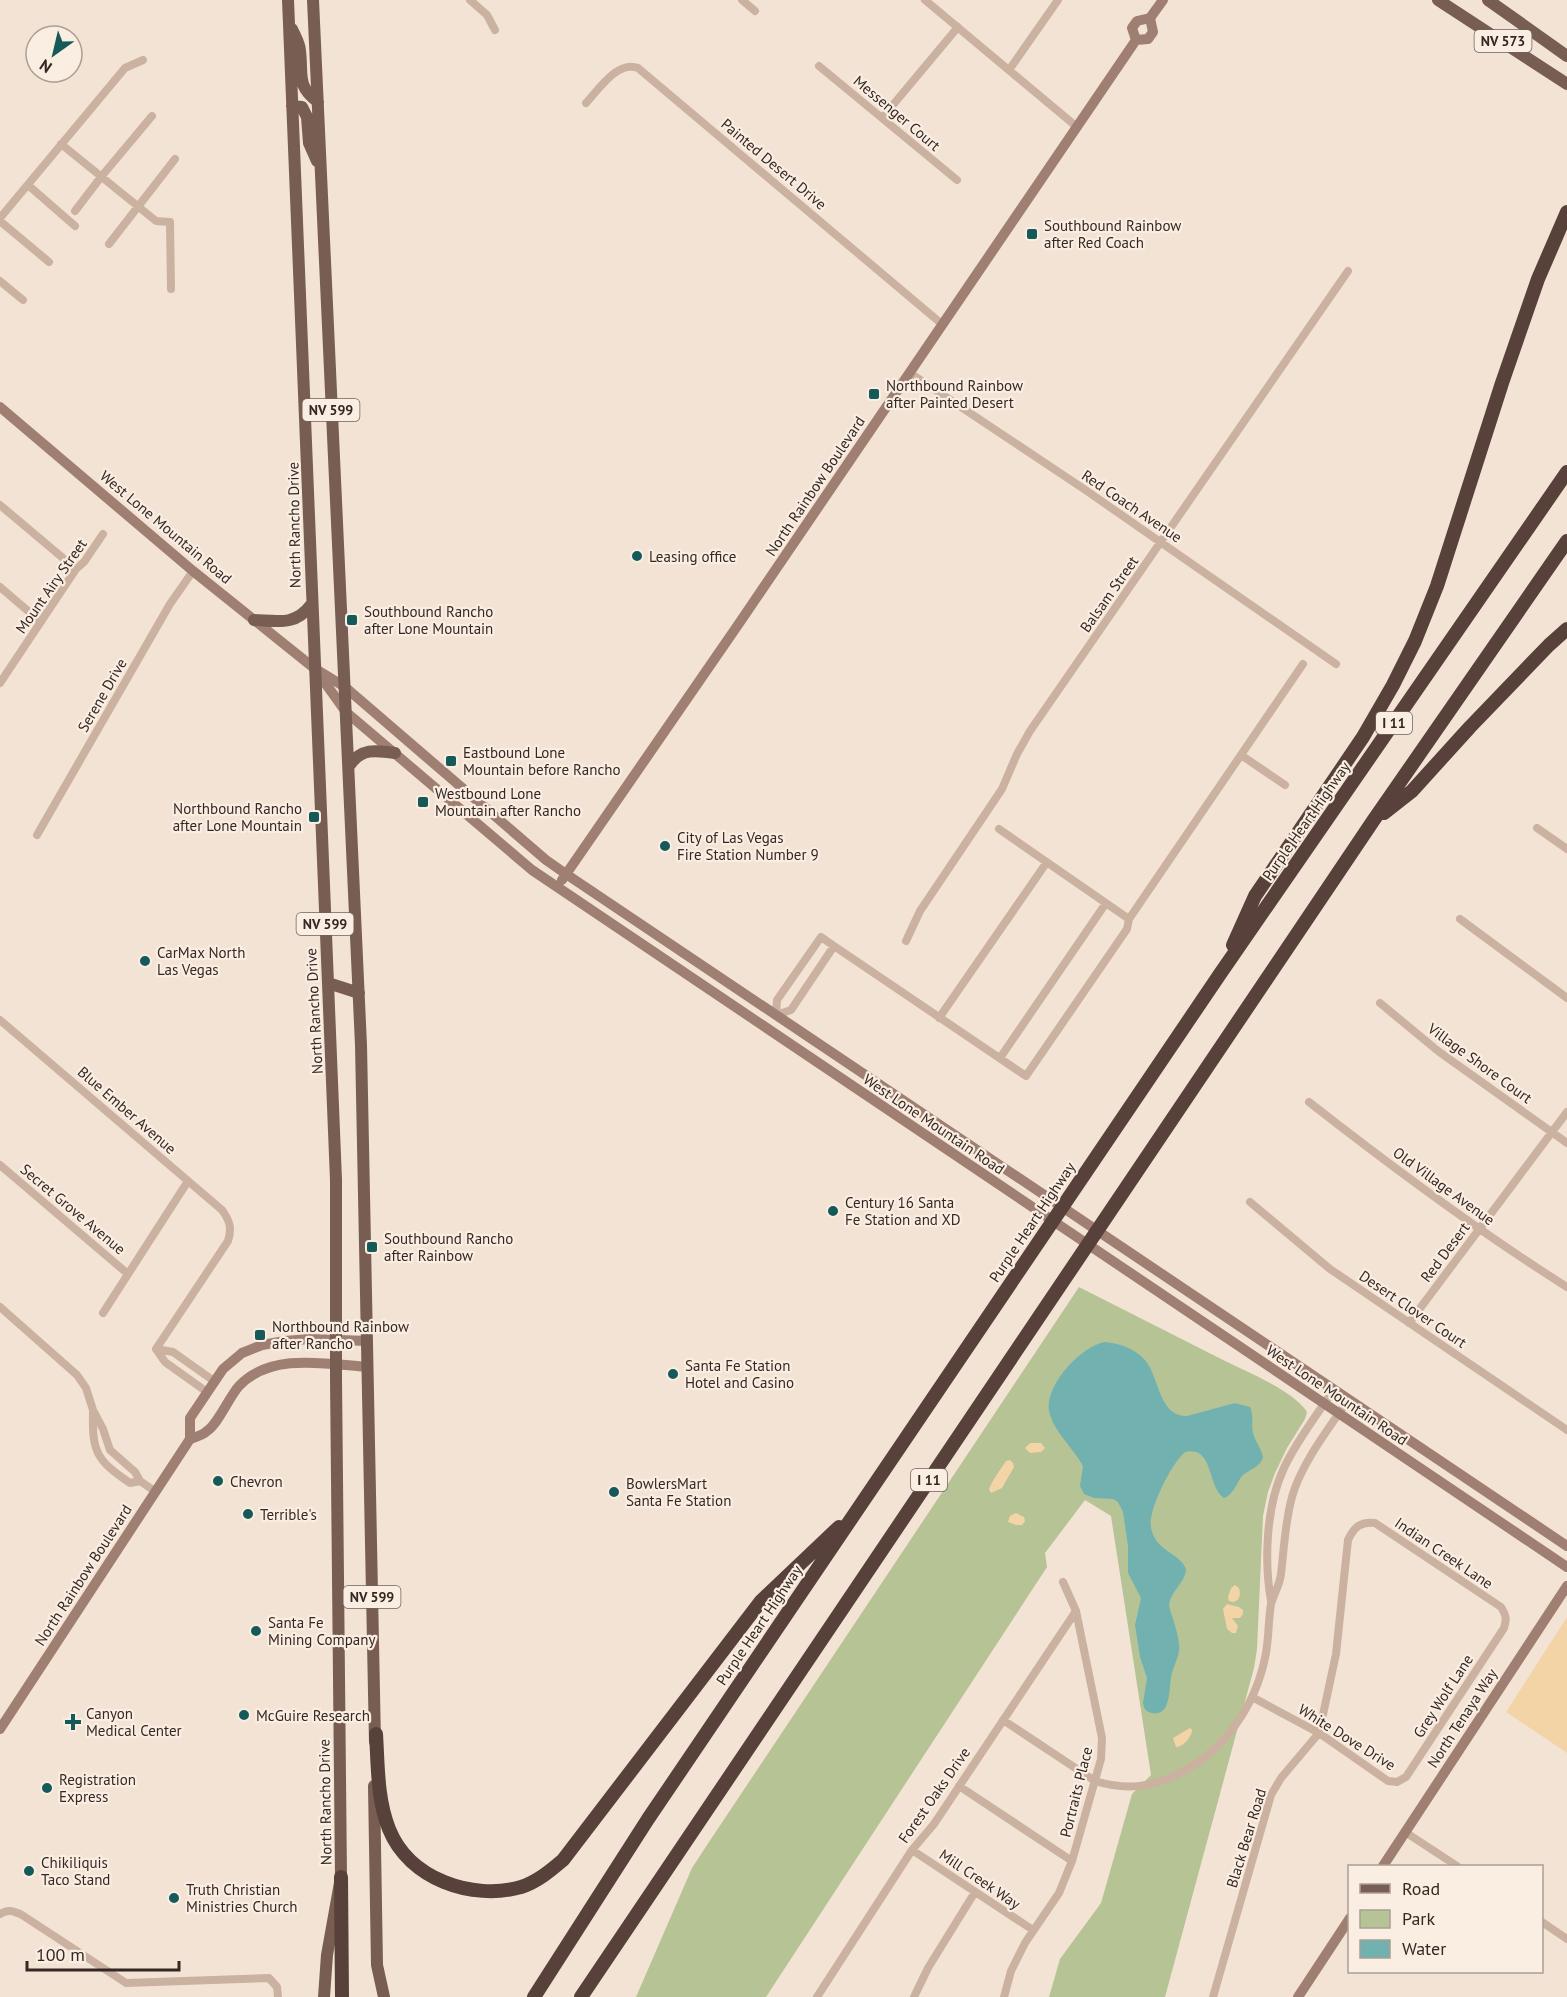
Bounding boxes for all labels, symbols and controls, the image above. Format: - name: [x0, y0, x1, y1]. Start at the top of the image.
- north arrow: [24, 24, 84, 84]
- road number: NV 573: [1474, 30, 1532, 52]
- text: N: [36, 55, 56, 78]
- street label: Messenger Court: [850, 71, 944, 155]
- street label: Painted Desert Drive: [717, 114, 831, 214]
- place label: Southbound Rainbow after Red Coach: [1044, 216, 1181, 252]
- marker: Southbound Rainbow after Red Coach: [1025, 227, 1039, 241]
- place label: Northbound Rainbow after Painted Desert: [886, 376, 1023, 412]
- marker: Northbound Rainbow after Painted Desert: [867, 387, 881, 401]
- road number: NV 599: [302, 399, 360, 421]
- street label: North Rainbow Boulevard: [761, 413, 869, 559]
- street label: North Rancho Drive: [283, 462, 305, 588]
- street label: Red Coach Avenue: [1078, 465, 1186, 547]
- street label: West Lone Mountain Road: [96, 466, 236, 588]
- street label: Mount Airy Street: [11, 535, 91, 637]
- place label: Leasing office: [649, 547, 736, 566]
- marker: Leasing office: [630, 549, 644, 563]
- street label: Balsam Street: [1076, 552, 1142, 636]
- place label: Southbound Rancho after Lone Mountain: [364, 602, 493, 638]
- marker: Southbound Rancho after Lone Mountain: [345, 613, 359, 627]
- street label: Serene Drive: [73, 655, 131, 735]
- road number: I 11: [1376, 712, 1412, 734]
- place label: Eastbound Lone Mountain before Rancho: [463, 743, 621, 779]
- marker: Eastbound Lone Mountain before Rancho: [444, 754, 458, 768]
- street label: Purple Heart Highway: [1258, 758, 1354, 884]
- place label: Westbound Lone Mountain after Rancho: [435, 784, 581, 820]
- marker: Westbound Lone Mountain after Rancho: [416, 795, 430, 809]
- place label: Northbound Rancho after Lone Mountain: [173, 799, 302, 835]
- marker: Northbound Rancho after Lone Mountain: [307, 810, 321, 824]
- place label: City of Las Vegas Fire Station Number 9: [677, 828, 819, 864]
- marker: City of Las Vegas Fire Station Number 9: [658, 839, 672, 853]
- road number: NV 599: [296, 913, 354, 935]
- place label: CarMax North Las Vegas: [157, 943, 245, 979]
- street label: North Rancho Drive: [301, 948, 327, 1074]
- marker: CarMax North Las Vegas: [138, 954, 152, 968]
- street label: Village Shore Court: [1423, 1018, 1536, 1107]
- street label: Blue Ember Avenue: [74, 1062, 180, 1158]
- street label: West Lone Mountain Road: [860, 1070, 1008, 1178]
- street label: Old Village Avenue: [1389, 1143, 1499, 1229]
- street label: Purple Heart Highway: [985, 1158, 1079, 1286]
- street label: Secret Grove Avenue: [17, 1160, 129, 1258]
- place label: Century 16 Santa Fe Station and XD: [845, 1193, 961, 1229]
- marker: Century 16 Santa Fe Station and XD: [826, 1204, 840, 1218]
- street label: Red Desert: [1416, 1218, 1474, 1286]
- place label: Southbound Rancho after Rainbow: [384, 1229, 513, 1265]
- marker: Southbound Rancho after Rainbow: [365, 1240, 379, 1254]
- street label: Desert Clover Court: [1356, 1266, 1470, 1352]
- place label: Northbound Rainbow after Rancho: [272, 1317, 409, 1353]
- marker: Northbound Rainbow after Rancho: [253, 1328, 267, 1342]
- street label: West Lone Mountain Road: [1263, 1341, 1411, 1449]
- place label: Santa Fe Station Hotel and Casino: [685, 1356, 794, 1392]
- marker: Santa Fe Station Hotel and Casino: [666, 1367, 680, 1381]
- road number: I 11: [911, 1469, 947, 1491]
- place label: Chevron: [230, 1472, 283, 1491]
- marker: Chevron: [211, 1474, 225, 1488]
- place label: BowlersMart Santa Fe Station: [626, 1474, 731, 1510]
- marker: BowlersMart Santa Fe Station: [607, 1485, 621, 1499]
- street label: North Rainbow Boulevard: [30, 1501, 136, 1649]
- place label: Terrible's: [260, 1505, 317, 1524]
- marker: Terrible's: [241, 1507, 255, 1521]
- street label: Indian Creek Lane: [1391, 1513, 1497, 1593]
- street label: Purple Heart Highway: [712, 1561, 806, 1689]
- road number: NV 599: [344, 1586, 400, 1608]
- place label: Santa Fe Mining Company: [268, 1613, 375, 1649]
- marker: Santa Fe Mining Company: [249, 1624, 263, 1638]
- street label: Grey Wolf Lane: [1409, 1651, 1477, 1741]
- street label: North Tenaya Way: [1423, 1665, 1501, 1771]
- street label: White Dove Drive: [1295, 1699, 1399, 1775]
- place label: Canyon Medical Center: [86, 1704, 182, 1740]
- place label: McGuire Research: [256, 1706, 370, 1725]
- marker: McGuire Research: [237, 1708, 251, 1722]
- marker: Canyon Medical Center: [64, 1713, 82, 1731]
- street label: North Rancho Drive: [314, 1739, 336, 1865]
- street label: Forest Oaks Drive: [894, 1743, 974, 1847]
- street label: Portraits Place: [1056, 1745, 1096, 1839]
- place label: Registration Express: [59, 1770, 136, 1806]
- marker: Registration Express: [40, 1781, 54, 1795]
- street label: Black Bear Road: [1222, 1786, 1270, 1890]
- street label: Mill Creek Way: [936, 1845, 1024, 1913]
- place label: Chikiliquis Taco Stand: [41, 1853, 110, 1889]
- marker: Chikiliquis Taco Stand: [22, 1864, 36, 1878]
- legend: [1348, 1865, 1543, 1973]
- text: Road: [1402, 1877, 1440, 1900]
- place label: Truth Christian Ministries Church: [186, 1880, 298, 1916]
- marker: Truth Christian Ministries Church: [167, 1891, 181, 1905]
- text: Park: [1402, 1907, 1435, 1930]
- scale bar: [27, 1934, 178, 1972]
- text: Water: [1402, 1937, 1446, 1960]
- text: 100 m: [36, 1943, 85, 1966]

